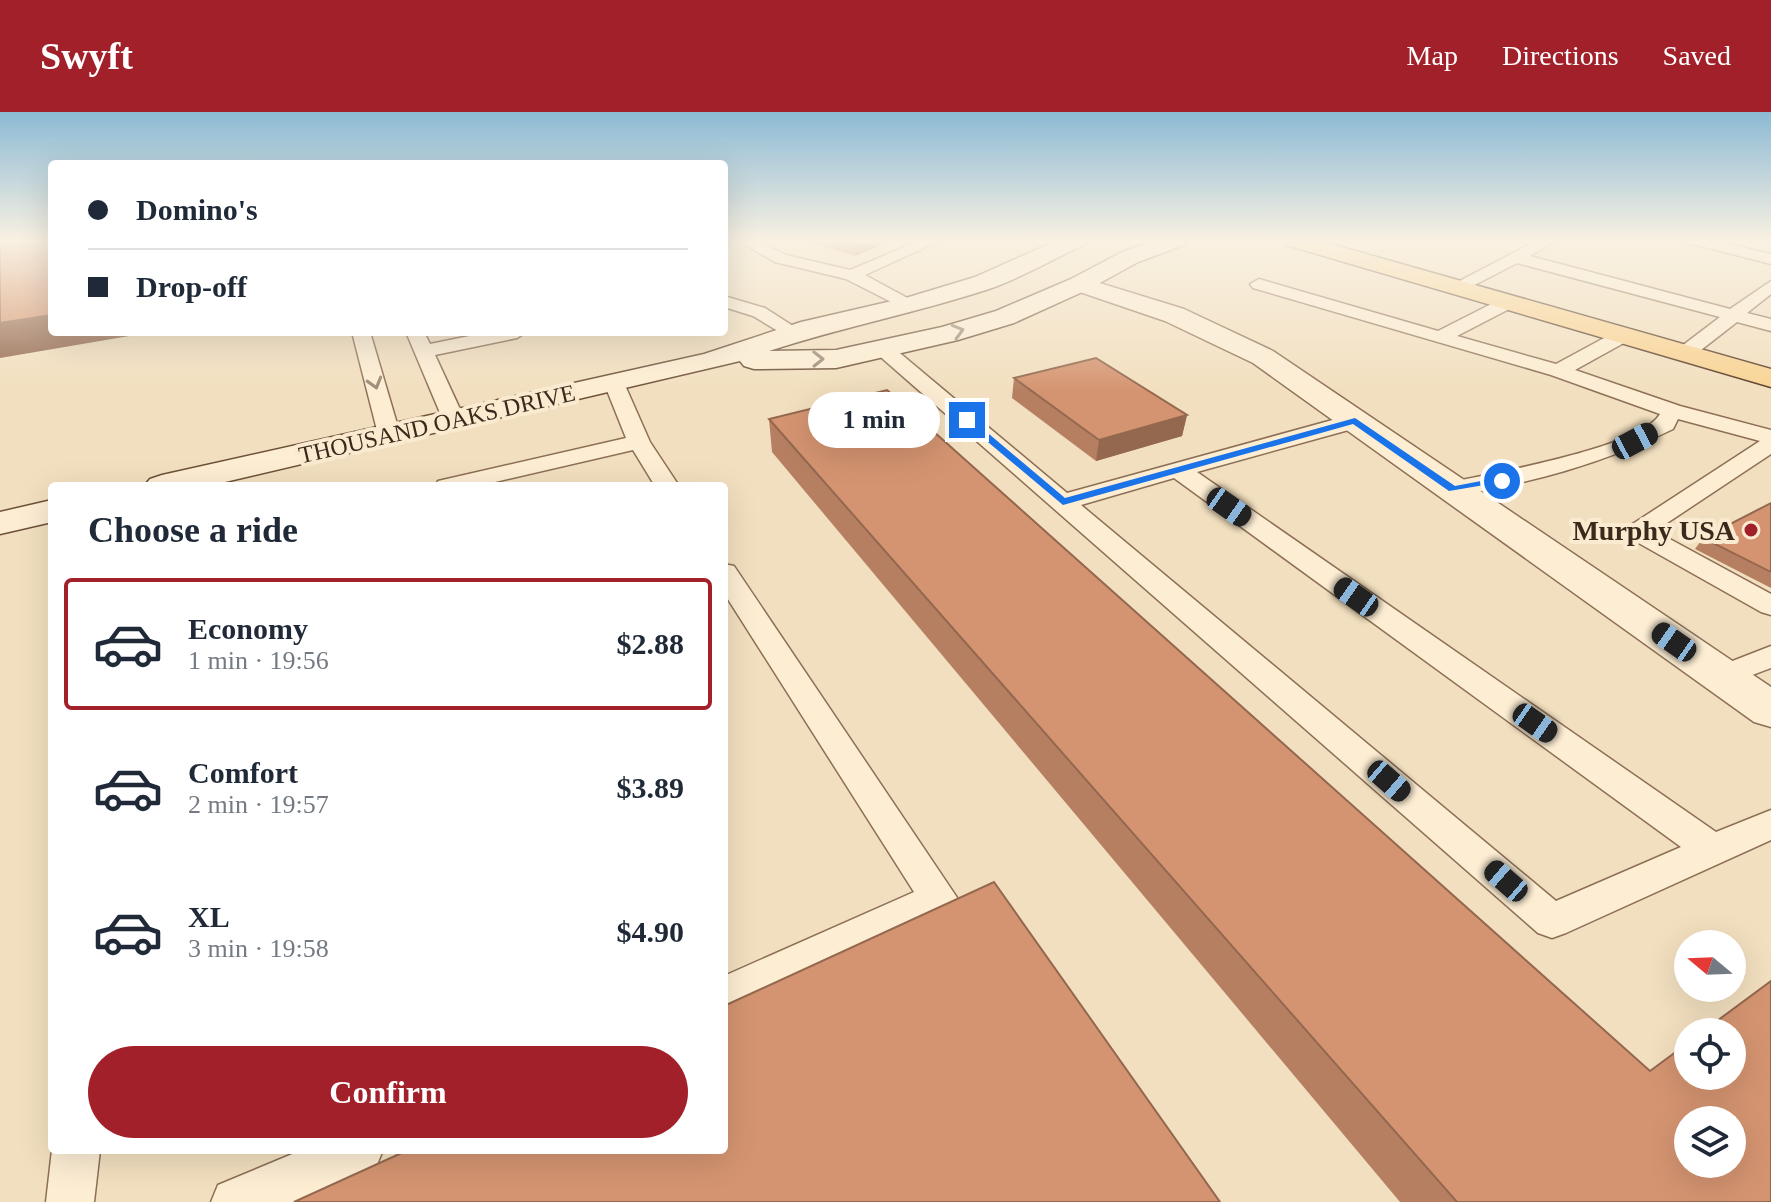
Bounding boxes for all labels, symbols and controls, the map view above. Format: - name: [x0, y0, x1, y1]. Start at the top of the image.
- text: Swyft: [40, 35, 133, 77]
- text: Map: [1407, 40, 1458, 71]
- text: Directions: [1502, 40, 1619, 71]
- text: Saved: [1663, 40, 1731, 71]
- text: Domino's: [136, 193, 258, 226]
- text: Drop-off: [136, 270, 247, 303]
- one-way arrow: [951, 324, 965, 340]
- one-way arrow: [812, 350, 825, 368]
- one-way arrow: [366, 376, 382, 390]
- street label: THOUSAND OAKS DRIVE: [296, 380, 578, 468]
- callout: 1 min: [807, 392, 939, 448]
- route end: [949, 402, 985, 438]
- text: 1 min: [843, 405, 905, 434]
- car: [1608, 419, 1662, 463]
- route start: [1484, 463, 1520, 499]
- car: [1202, 483, 1256, 531]
- text: Choose a ride: [88, 510, 298, 550]
- place label: Murphy USA: [1572, 515, 1736, 546]
- marker: Murphy USA: [1742, 521, 1760, 539]
- car: [1329, 573, 1383, 621]
- icon: car: [92, 608, 164, 680]
- text: Economy: [188, 612, 308, 645]
- car: [1647, 618, 1701, 666]
- text: $2.88: [617, 627, 684, 660]
- text: 1 min · 19:56: [188, 646, 329, 675]
- car: [1508, 699, 1562, 747]
- icon: car: [92, 752, 164, 824]
- text: Comfort: [188, 756, 298, 789]
- car: [1363, 756, 1415, 806]
- text: $3.89: [617, 771, 684, 804]
- text: 2 min · 19:57: [188, 790, 329, 819]
- car: [1480, 856, 1532, 906]
- icon: car: [92, 896, 164, 968]
- text: XL: [188, 900, 230, 933]
- text: $4.90: [617, 915, 684, 948]
- north arrow: [1674, 930, 1746, 1002]
- map controls: [1674, 930, 1746, 1178]
- text: 3 min · 19:58: [188, 934, 329, 963]
- button: locate: [1674, 1018, 1746, 1090]
- button: Confirm: [88, 1046, 688, 1138]
- button: layers: [1674, 1106, 1746, 1178]

